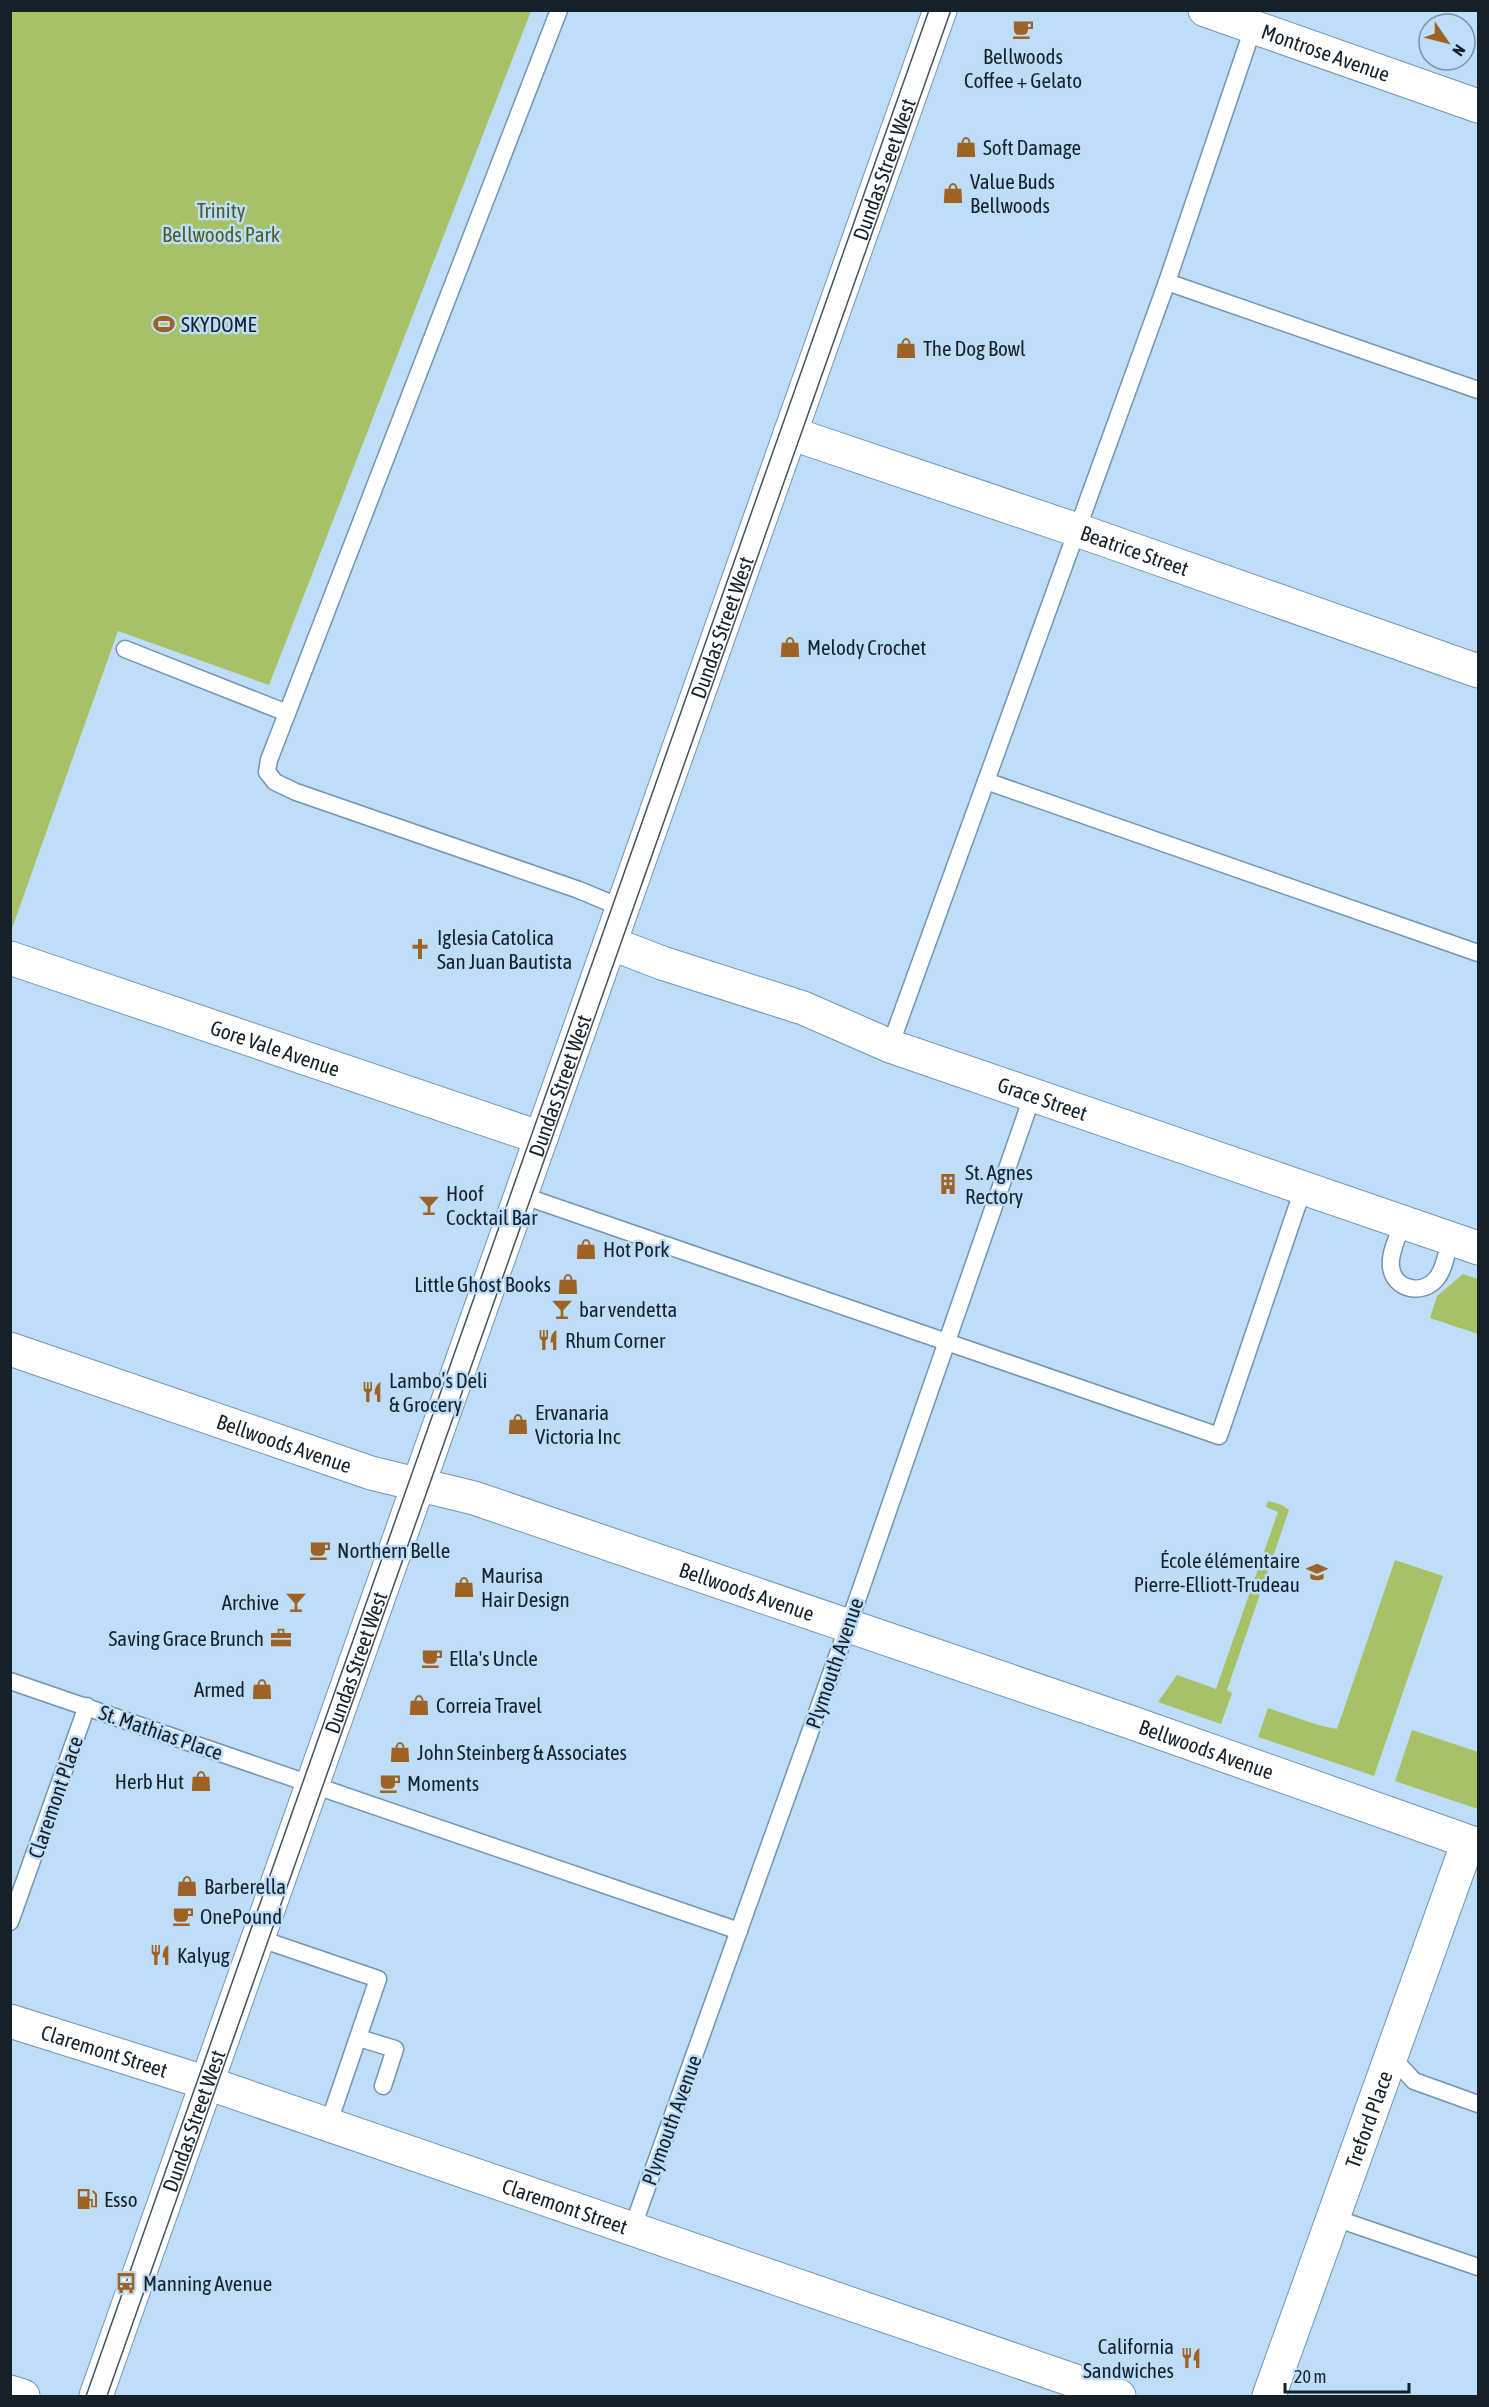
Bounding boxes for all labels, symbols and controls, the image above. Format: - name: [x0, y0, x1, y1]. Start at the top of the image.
- north arrow: [1417, 12, 1477, 72]
- cafe icon: Bellwoods Coffee + Gelato: [1011, 17, 1035, 41]
- street label: Montrose Avenue: [1258, 19, 1393, 86]
- text: N: [1449, 42, 1469, 60]
- place label: Bellwoods Coffee + Gelato: [964, 44, 1082, 92]
- street label: Dundas Street West: [848, 95, 920, 243]
- shop icon: Soft Damage: [954, 135, 978, 159]
- place label: Soft Damage: [983, 135, 1081, 159]
- place label: Value Buds Bellwoods: [970, 169, 1055, 217]
- shop icon: Value Buds Bellwoods: [941, 181, 965, 205]
- park label: Trinity Bellwoods Park: [162, 198, 280, 246]
- sports icon: SKYDOME: [152, 312, 176, 336]
- place label: SKYDOME: [181, 312, 257, 336]
- shop icon: The Dog Bowl: [894, 336, 918, 360]
- place label: The Dog Bowl: [923, 336, 1026, 360]
- street label: Beatrice Street: [1077, 520, 1192, 580]
- street label: Dundas Street West: [685, 553, 758, 702]
- shop icon: Melody Crochet: [778, 635, 802, 659]
- place label: Melody Crochet: [807, 635, 926, 659]
- place label: Iglesia Catolica San Juan Bautista: [437, 925, 572, 973]
- church icon: Iglesia Catolica San Juan Bautista: [408, 937, 432, 961]
- street label: Dundas Street West: [523, 1011, 596, 1160]
- street label: Gore Vale Avenue: [207, 1015, 343, 1081]
- street label: Grace Street: [995, 1072, 1090, 1125]
- place label: St. Agnes Rectory: [965, 1160, 1033, 1208]
- building icon: St. Agnes Rectory: [936, 1172, 960, 1196]
- place label: Hoof Cocktail Bar: [446, 1181, 538, 1229]
- bar icon: Hoof Cocktail Bar: [417, 1193, 441, 1217]
- shop icon: Hot Pork: [574, 1237, 598, 1261]
- place label: Hot Pork: [603, 1237, 669, 1261]
- place label: Little Ghost Books: [414, 1272, 551, 1296]
- shop icon: Little Ghost Books: [556, 1272, 580, 1296]
- bar icon: bar vendetta: [550, 1297, 574, 1321]
- place label: bar vendetta: [579, 1297, 677, 1321]
- restaurant icon: Rhum Corner: [536, 1328, 560, 1352]
- place label: Rhum Corner: [565, 1328, 666, 1352]
- place label: Lambo’s Deli & Grocery: [389, 1368, 487, 1416]
- restaurant icon: Lambo’s Deli & Grocery: [360, 1380, 384, 1404]
- place label: Ervanaria Victoria Inc: [535, 1400, 621, 1448]
- street label: Bellwoods Avenue: [214, 1409, 355, 1477]
- shop icon: Ervanaria Victoria Inc: [506, 1412, 530, 1436]
- cafe icon: Northern Belle: [308, 1538, 332, 1562]
- place label: Northern Belle: [337, 1538, 450, 1562]
- place label: École élémentaire Pierre-Elliott-Trudeau: [1134, 1548, 1300, 1596]
- street label: Bellwoods Avenue: [676, 1557, 817, 1625]
- school or university icon: École élémentaire Pierre-Elliott-Trudeau: [1305, 1560, 1329, 1584]
- place label: Maurisa Hair Design: [481, 1563, 570, 1611]
- shop icon: Maurisa Hair Design: [452, 1575, 476, 1599]
- street label: Dundas Street West: [319, 1588, 392, 1737]
- place label: Archive: [222, 1590, 279, 1614]
- bar icon: Archive: [284, 1590, 308, 1614]
- street label: Plymouth Avenue: [800, 1594, 868, 1732]
- place label: Saving Grace Brunch: [109, 1626, 264, 1650]
- office icon: Saving Grace Brunch: [269, 1626, 293, 1650]
- cafe icon: Ella's Uncle: [420, 1646, 444, 1670]
- place label: Ella's Uncle: [449, 1646, 538, 1670]
- place label: Armed: [194, 1677, 245, 1701]
- shop icon: Armed: [250, 1677, 274, 1701]
- shop icon: Correia Travel: [407, 1693, 431, 1717]
- place label: Correia Travel: [436, 1693, 542, 1717]
- street label: St. Mathias Place: [96, 1700, 226, 1764]
- street label: Bellwoods Avenue: [1136, 1714, 1277, 1784]
- street label: Claremont Place: [23, 1733, 87, 1861]
- shop icon: John Steinberg & Associates: [388, 1740, 412, 1764]
- place label: John Steinberg & Associates: [417, 1740, 627, 1764]
- place label: Herb Hut: [115, 1769, 184, 1793]
- shop icon: Herb Hut: [189, 1769, 213, 1793]
- cafe icon: Moments: [378, 1771, 402, 1795]
- place label: Moments: [407, 1771, 479, 1795]
- shop icon: Barberella: [175, 1874, 199, 1898]
- place label: Barberella: [204, 1874, 286, 1898]
- cafe icon: OnePound: [171, 1904, 195, 1928]
- place label: OnePound: [200, 1904, 282, 1928]
- restaurant icon: Kalyug: [148, 1943, 172, 1967]
- place label: Kalyug: [177, 1943, 230, 1967]
- street label: Claremont Street: [38, 2020, 170, 2082]
- street label: Dundas Street West: [157, 2047, 230, 2195]
- street label: Plymouth Avenue: [636, 2052, 706, 2188]
- street label: Treford Place: [1340, 2068, 1397, 2171]
- street label: Claremont Street: [499, 2173, 631, 2238]
- fuel station icon: Esso: [75, 2187, 99, 2211]
- place label: Esso: [104, 2187, 138, 2211]
- bus stop icon: Manning Avenue: [114, 2271, 138, 2295]
- place label: Manning Avenue: [143, 2271, 272, 2295]
- place label: California Sandwiches: [1083, 2334, 1174, 2382]
- restaurant icon: California Sandwiches: [1179, 2346, 1203, 2370]
- scale bar: [1285, 2356, 1410, 2394]
- text: 20 m: [1294, 2366, 1326, 2387]

